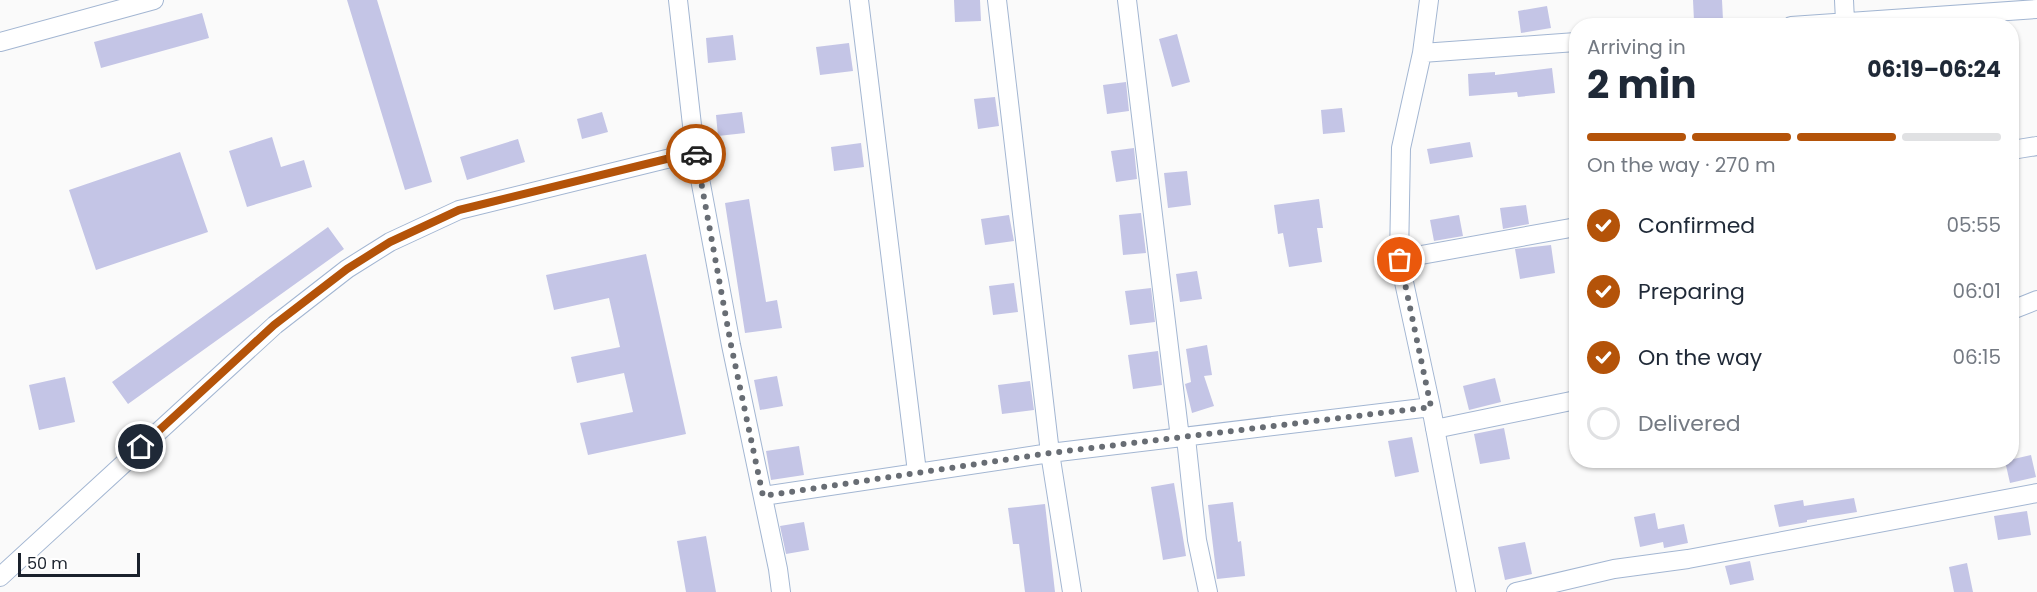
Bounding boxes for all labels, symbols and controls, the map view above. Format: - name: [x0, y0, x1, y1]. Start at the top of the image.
- text: Arriving in: [1587, 33, 1686, 61]
- text: 06:19–06:24: [1867, 54, 2001, 85]
- text: 2 min: [1587, 57, 1697, 112]
- courier: [666, 124, 726, 184]
- icon: car: [680, 138, 713, 171]
- text: On the way · 270 m: [1587, 151, 1776, 179]
- icon: check: [1587, 209, 1620, 242]
- text: Confirmed: [1638, 210, 1755, 241]
- text: 05:55: [1947, 211, 2001, 239]
- pin: [1374, 234, 1425, 285]
- icon: bag: [1383, 243, 1416, 276]
- icon: check: [1587, 275, 1620, 308]
- text: Preparing: [1638, 276, 1745, 307]
- text: 06:01: [1953, 277, 2001, 305]
- icon: check: [1587, 341, 1620, 374]
- text: On the way: [1638, 342, 1762, 373]
- text: 06:15: [1953, 343, 2001, 371]
- text: Delivered: [1638, 408, 1741, 439]
- pin: [115, 421, 166, 472]
- icon: home: [124, 430, 157, 463]
- scale bar: [18, 550, 140, 578]
- text: 50 m: [27, 552, 68, 575]

